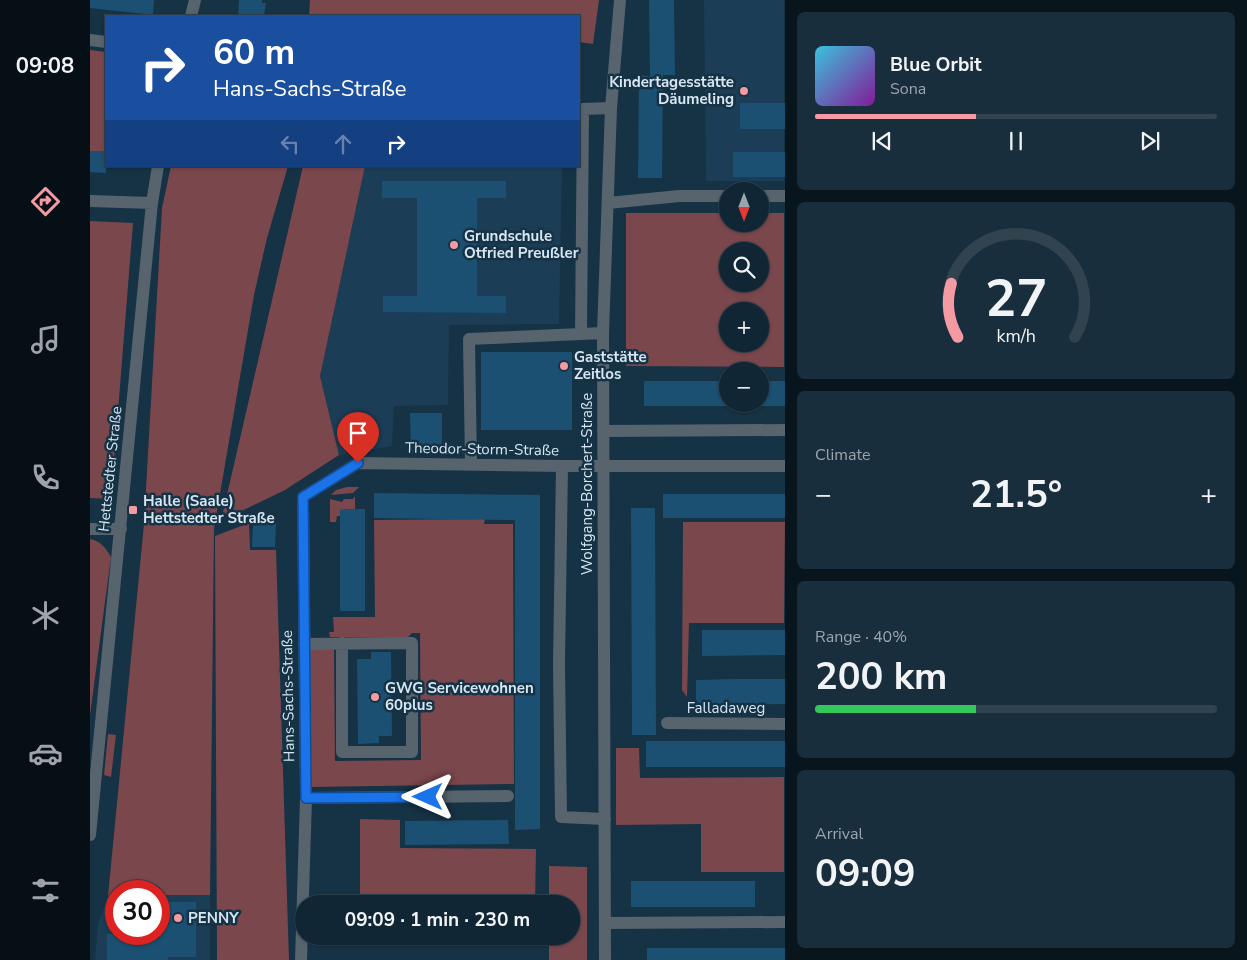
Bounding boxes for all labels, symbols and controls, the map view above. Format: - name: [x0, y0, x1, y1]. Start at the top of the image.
- text: 60 m: [213, 29, 295, 76]
- icon: right: [130, 35, 195, 100]
- text: 09:08: [16, 51, 74, 81]
- text: Blue Orbit: [890, 52, 981, 78]
- place label: Kindertagesstätte Däumeling: [609, 72, 734, 109]
- text: Hans-Sachs-Straße: [213, 74, 407, 104]
- text: Sona: [890, 78, 926, 100]
- marker: Kindertagesstätte Däumeling: [738, 85, 750, 97]
- icon: previous: [868, 127, 896, 155]
- icon: pause: [1002, 127, 1030, 155]
- icon: next: [1136, 127, 1164, 155]
- icon: left: [276, 130, 304, 158]
- icon: ahead: [329, 130, 357, 158]
- icon: right: [382, 130, 410, 158]
- north arrow: [719, 182, 769, 232]
- map controls: [719, 182, 769, 412]
- icon: directions: [28, 184, 63, 219]
- place label: Grundschule Otfried Preußler: [464, 226, 579, 263]
- marker: Grundschule Otfried Preußler: [448, 239, 460, 251]
- button: search: [719, 242, 769, 292]
- text: 27: [985, 263, 1047, 334]
- button: +: [719, 302, 769, 352]
- icon: music: [28, 322, 63, 357]
- text: km/h: [996, 324, 1036, 348]
- place label: Gaststätte Zeitlos: [574, 347, 647, 384]
- marker: Gaststätte Zeitlos: [558, 360, 570, 372]
- button: −: [719, 362, 769, 412]
- street label: Wolfgang-Borchert-Straße: [577, 393, 597, 575]
- street label: Hettstedter Straße: [93, 405, 127, 533]
- pin: [337, 412, 379, 463]
- icon: arrive: [344, 419, 372, 447]
- street label: Theodor-Storm-Straße: [405, 438, 559, 460]
- text: Climate: [815, 444, 870, 466]
- icon: phone: [28, 460, 63, 495]
- text: 21.5°: [970, 469, 1062, 520]
- text: −: [815, 476, 832, 514]
- text: +: [1200, 476, 1217, 514]
- place label: Halle (Saale) Hettstedter Straße: [143, 491, 275, 528]
- marker: Halle (Saale) Hettstedter Straße: [127, 504, 139, 516]
- icon: climate: [28, 598, 63, 633]
- text: Range · 40%: [815, 626, 907, 648]
- street label: Hans-Sachs-Straße: [277, 630, 299, 762]
- text: 200 km: [815, 651, 947, 702]
- place label: GWG Servicewohnen 60plus: [385, 678, 534, 715]
- marker: GWG Servicewohnen 60plus: [369, 691, 381, 703]
- street label: Falladaweg: [687, 698, 765, 718]
- icon: car: [28, 736, 63, 771]
- position arrow: [401, 770, 453, 822]
- text: Arrival: [815, 823, 863, 845]
- text: 09:09: [815, 848, 916, 899]
- icon: filters: [28, 873, 63, 908]
- speed limit sign: 30: [105, 880, 170, 945]
- text: 09:09 · 1 min · 230 m: [345, 907, 530, 933]
- place label: PENNY: [188, 908, 239, 928]
- marker: PENNY: [172, 912, 184, 924]

